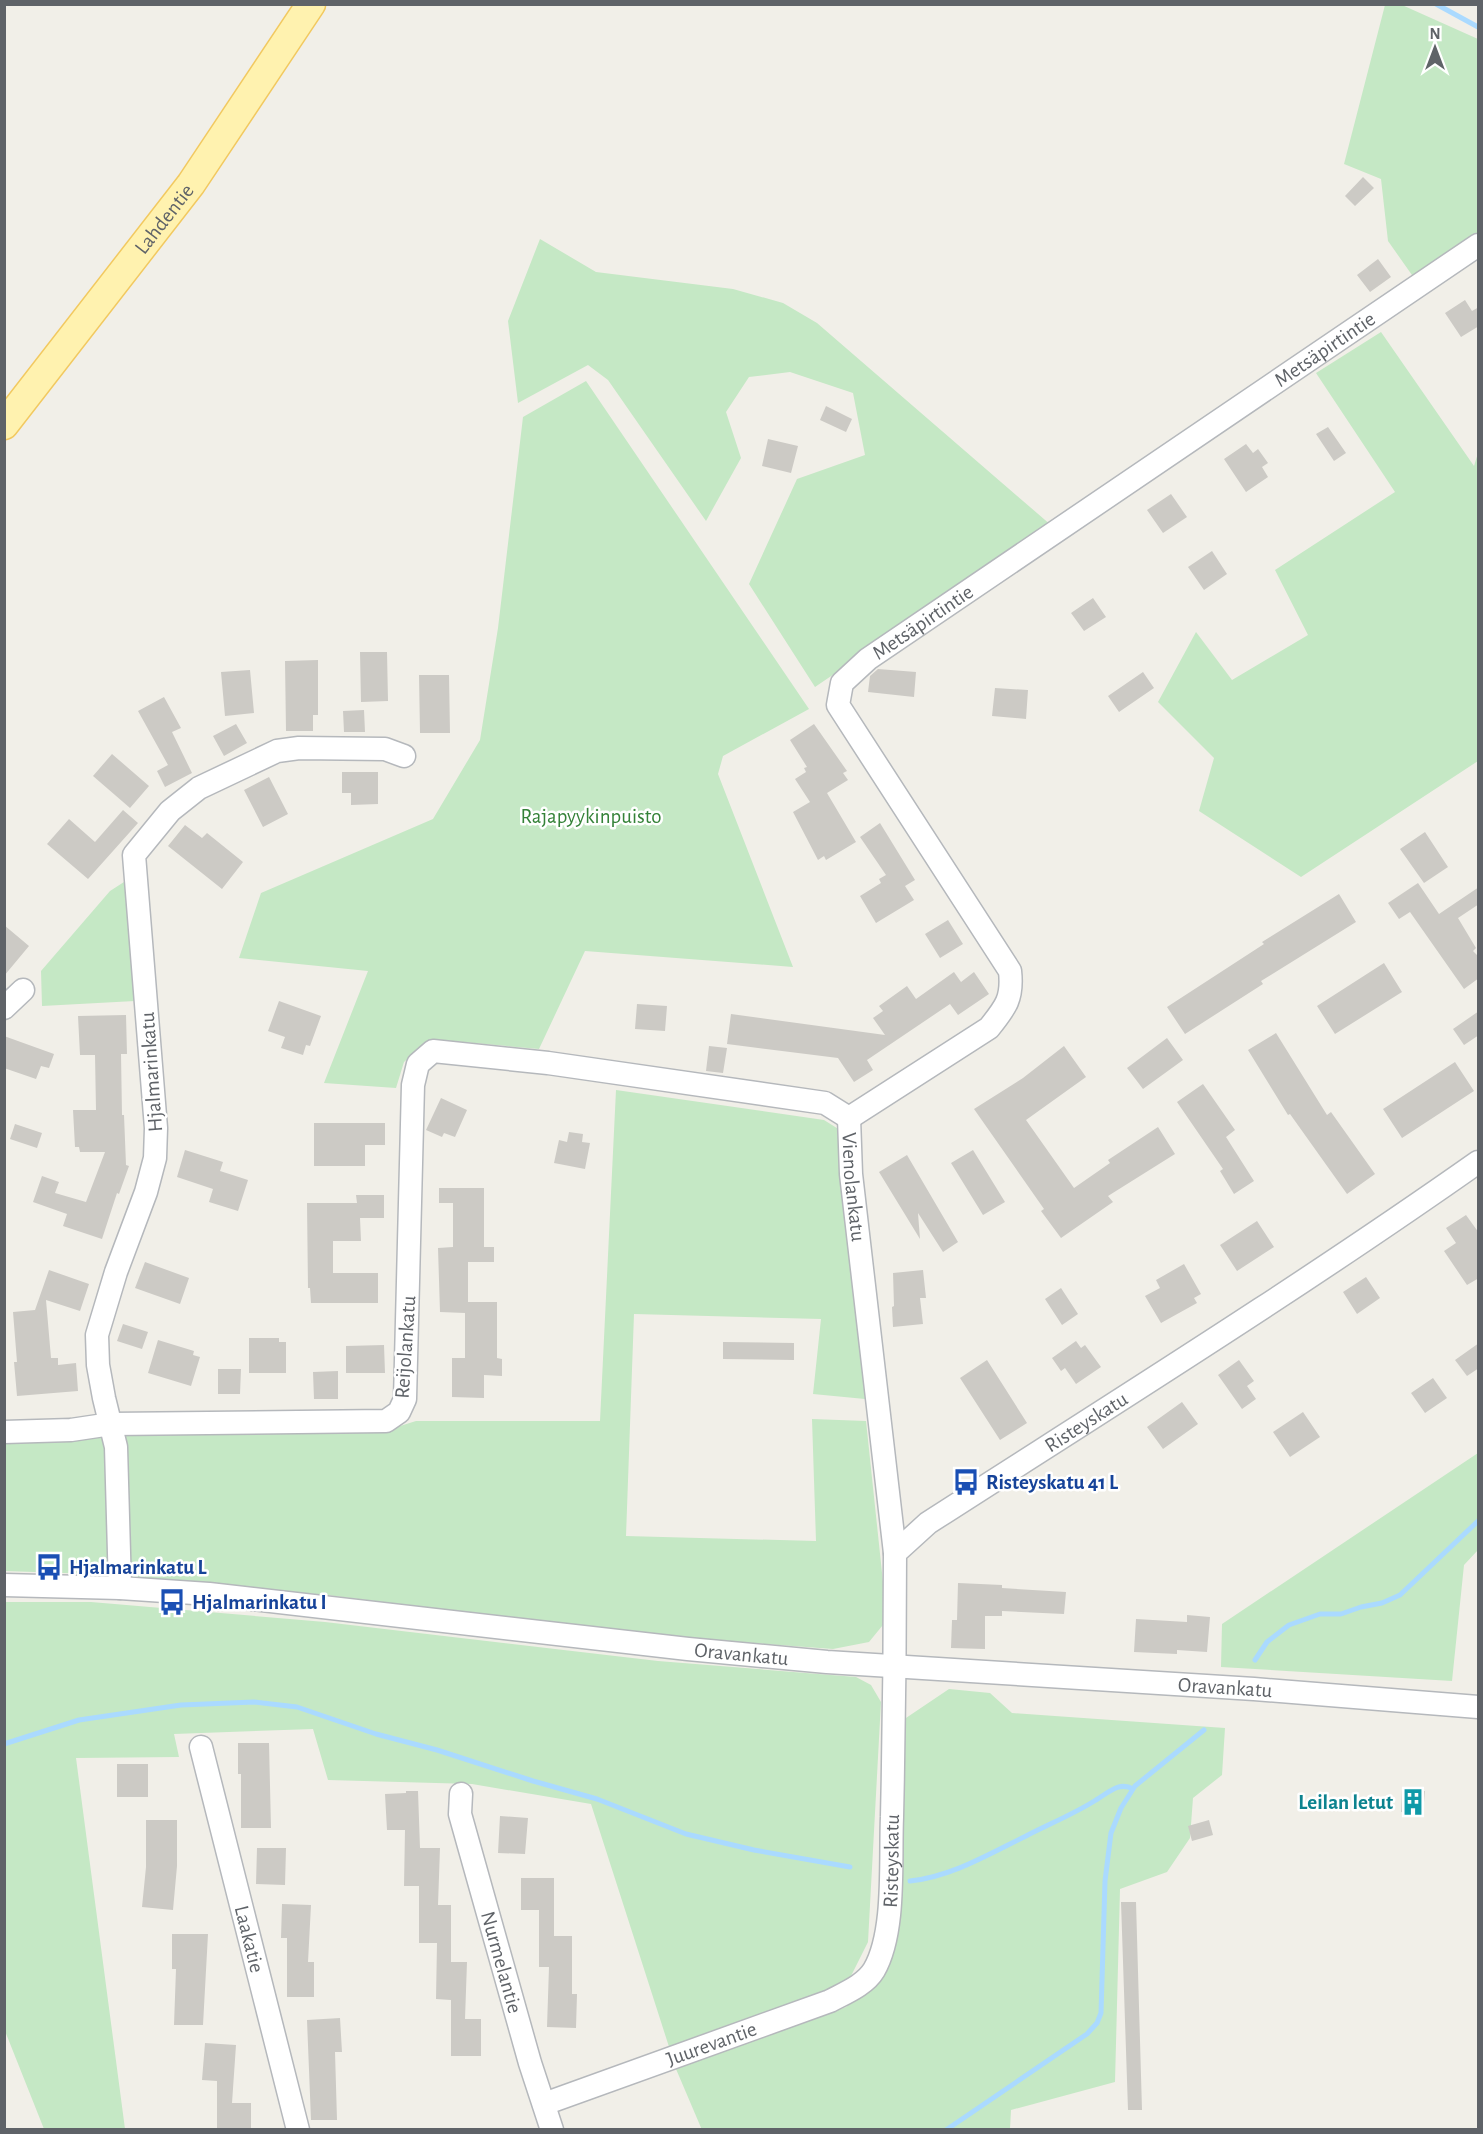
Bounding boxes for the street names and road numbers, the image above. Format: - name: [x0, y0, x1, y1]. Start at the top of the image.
- street label: Lahdentie: [131, 180, 198, 258]
- street label: Metsäpirtintie: [1271, 308, 1379, 391]
- street label: Metsäpirtintie: [869, 581, 977, 664]
- street label: Hjalmarinkatu: [137, 1011, 166, 1133]
- street label: Vienolankatu: [839, 1132, 869, 1243]
- street label: Reijolankatu: [391, 1294, 420, 1399]
- street label: Risteyskatu: [1041, 1388, 1132, 1456]
- street label: Oravankatu: [693, 1640, 790, 1669]
- street label: Oravankatu: [1177, 1674, 1273, 1701]
- street label: Risteyskatu: [880, 1813, 903, 1909]
- street label: Laakatie: [231, 1903, 268, 1975]
- street label: Nurmelantie: [477, 1909, 525, 2016]
- street label: Juurevantie: [664, 2018, 760, 2070]

